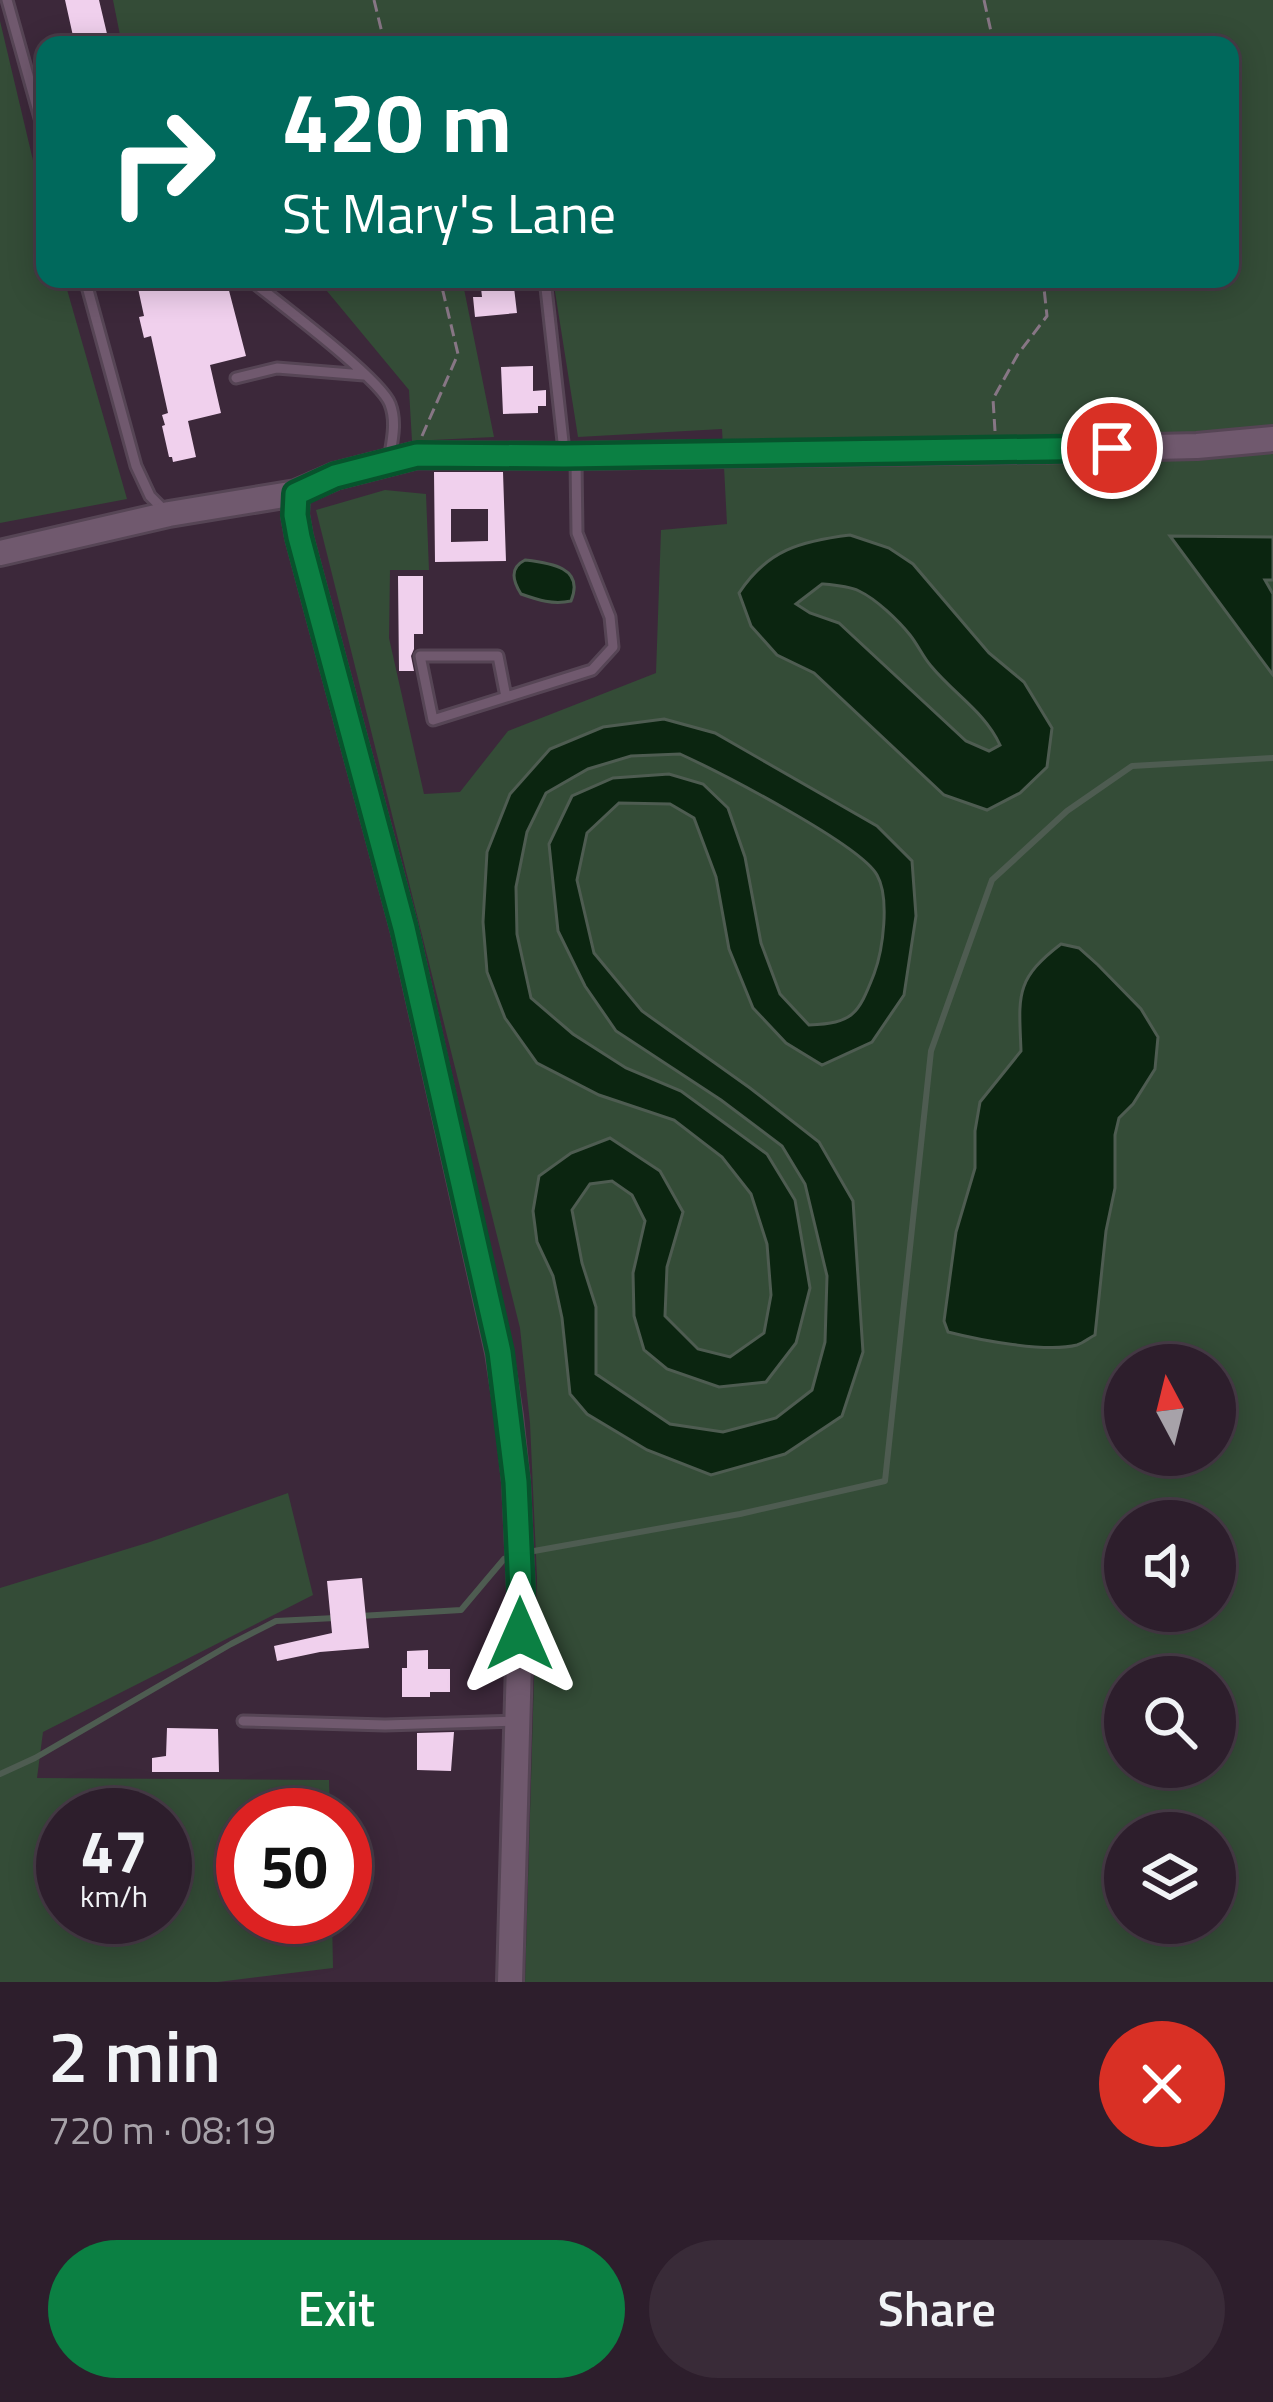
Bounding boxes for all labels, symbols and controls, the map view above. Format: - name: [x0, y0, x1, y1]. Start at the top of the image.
- text: 420 m: [282, 57, 512, 185]
- icon: right: [84, 84, 240, 240]
- text: St Mary's Lane: [282, 172, 616, 254]
- pin: [1061, 397, 1163, 499]
- icon: arrive: [1079, 415, 1145, 481]
- north arrow: [1104, 1344, 1236, 1476]
- map controls: [1104, 1344, 1236, 1944]
- button: sound: [1104, 1500, 1236, 1632]
- position arrow: [457, 1571, 583, 1697]
- button: search: [1104, 1656, 1236, 1788]
- speed limit sign: 50: [216, 1788, 372, 1944]
- text: 47: [80, 1805, 148, 1896]
- button: layers: [1104, 1812, 1236, 1944]
- text: km/h: [80, 1873, 148, 1919]
- text: 2 min: [48, 2000, 221, 2110]
- button: close: [1099, 2021, 1225, 2147]
- text: 720 m · 08:19: [48, 2100, 276, 2159]
- button: Exit: [48, 2240, 625, 2378]
- button: Share: [649, 2240, 1225, 2378]

